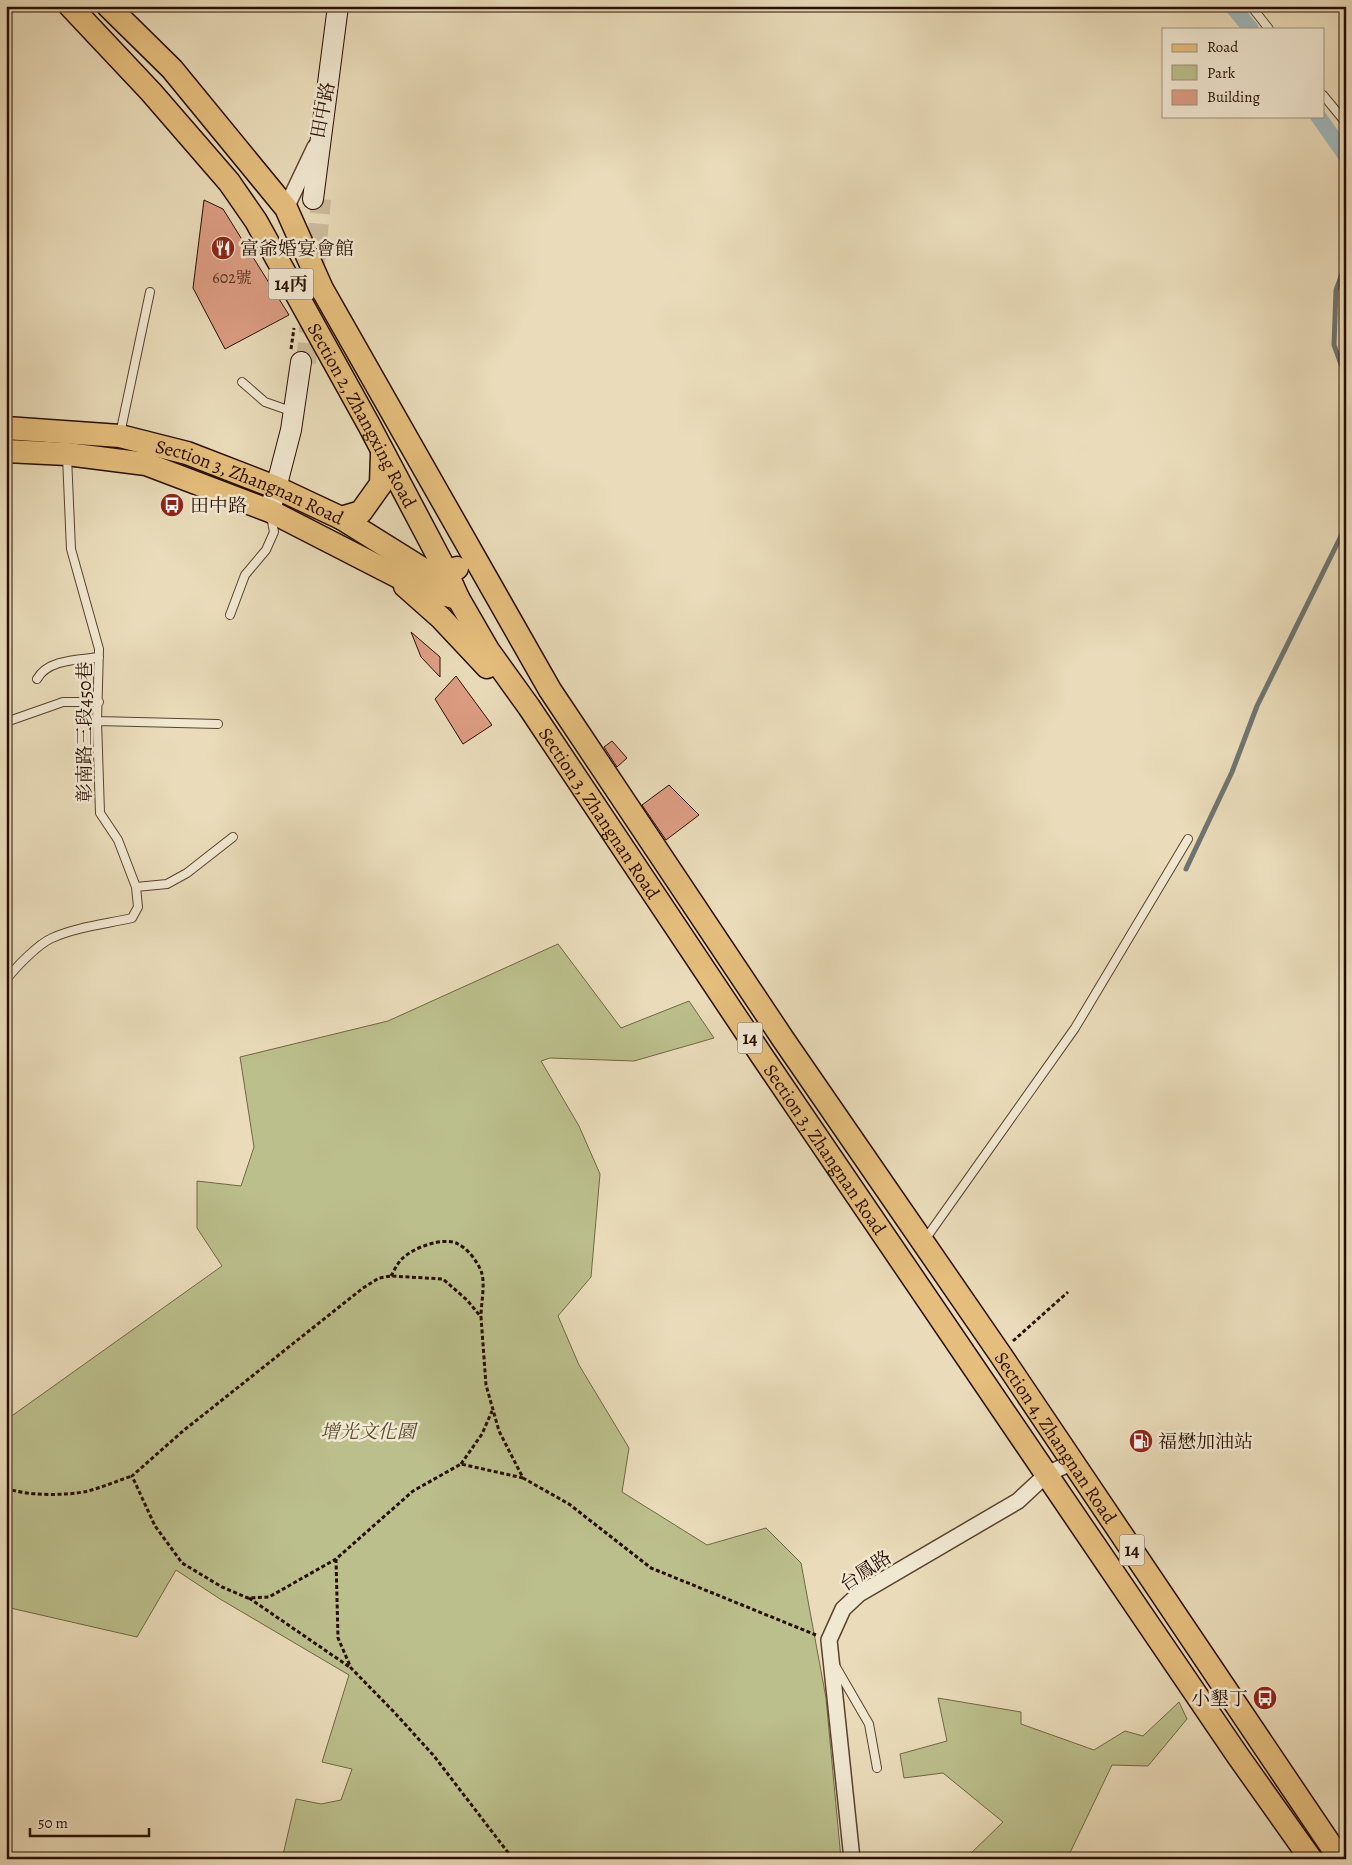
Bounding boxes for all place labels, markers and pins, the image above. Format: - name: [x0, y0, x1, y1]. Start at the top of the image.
- restaurant icon: 富爺婚宴會館: [210, 235, 236, 261]
- place label: 富爺婚宴會館: [240, 236, 354, 262]
- bus stop icon: 田中路: [159, 492, 185, 518]
- place label: 田中路: [190, 493, 247, 519]
- fuel station icon: 福懋加油站: [1128, 1428, 1154, 1454]
- place label: 福懋加油站: [1158, 1429, 1253, 1455]
- bus stop icon: 小墾丁: [1252, 1685, 1278, 1711]
- place label: 小墾丁: [1191, 1686, 1248, 1712]

